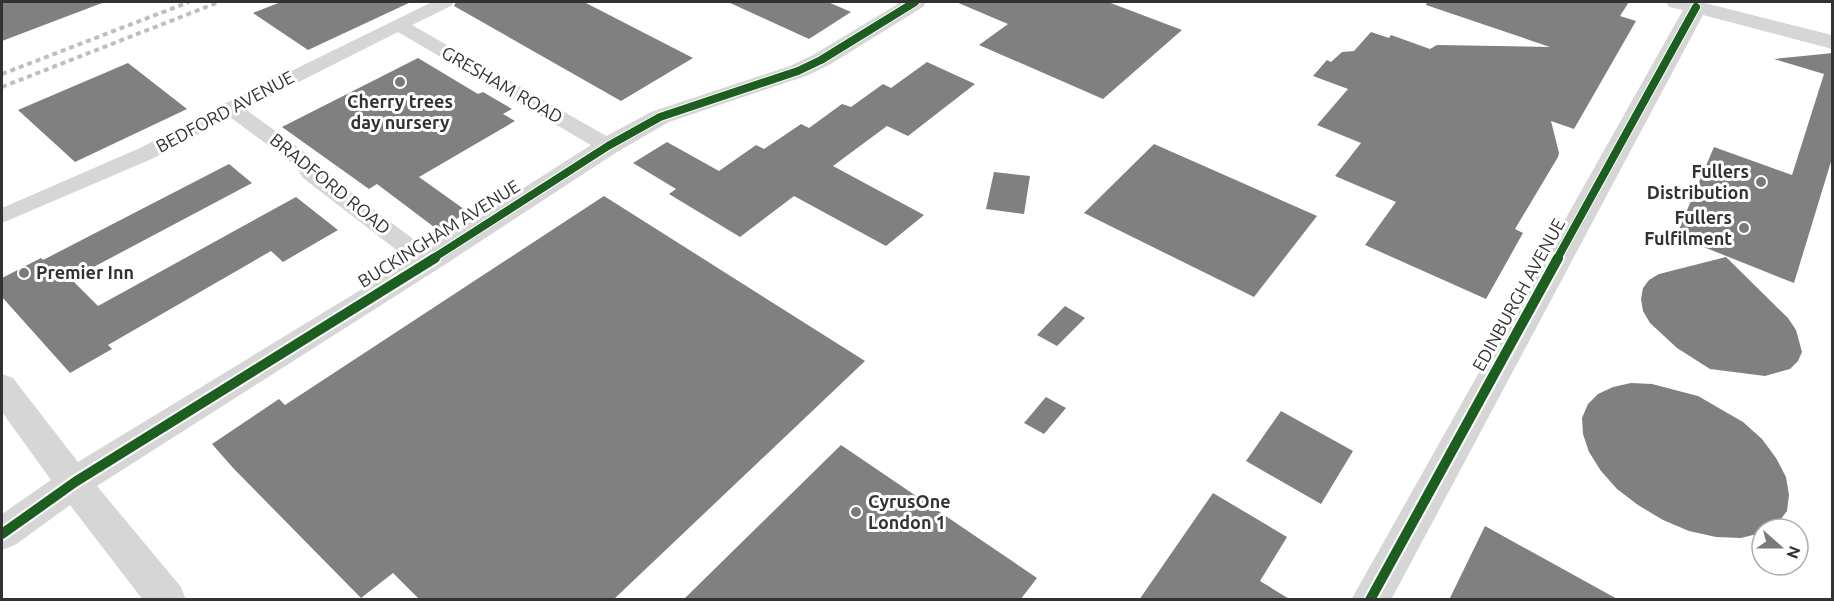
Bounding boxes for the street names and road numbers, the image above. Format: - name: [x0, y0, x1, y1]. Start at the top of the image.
- street label: GRESHAM ROAD: [439, 41, 566, 127]
- street label: BEDFORD AVENUE: [152, 66, 297, 156]
- street label: BRADFORD ROAD: [267, 129, 395, 238]
- street label: BUCKINGHAM AVENUE: [354, 175, 523, 291]
- street label: EDINBURGH AVENUE: [1468, 215, 1568, 374]

